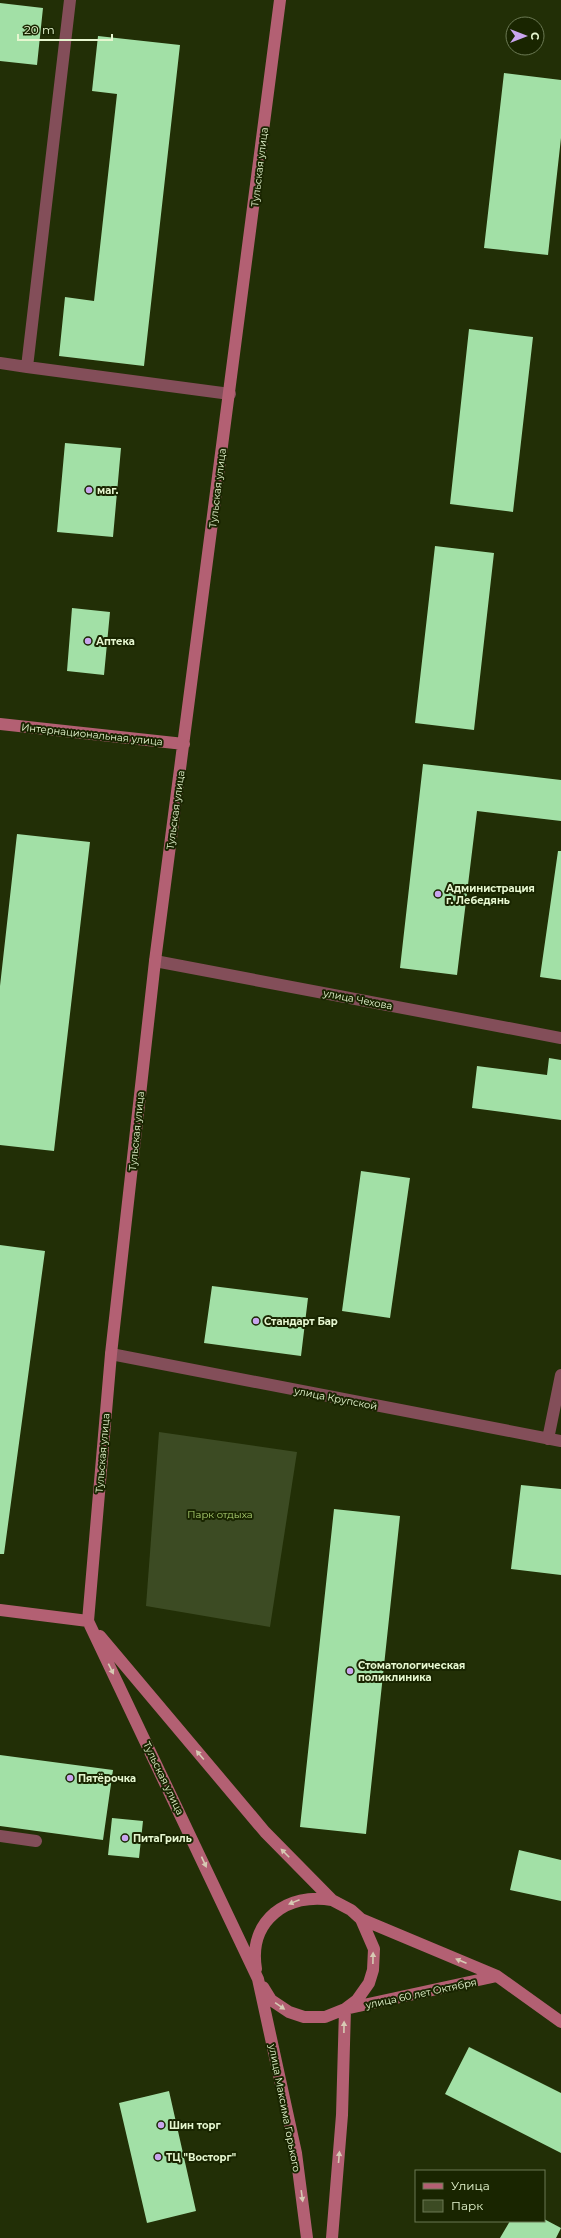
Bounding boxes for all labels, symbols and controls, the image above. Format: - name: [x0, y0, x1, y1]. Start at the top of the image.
- scale bar: [18, 16, 112, 42]
- north arrow: [505, 16, 545, 56]
- text: 20 m: [24, 22, 55, 37]
- text: С: [528, 32, 542, 40]
- street label: Тульская улица: [248, 127, 271, 208]
- street label: Тульская улица: [206, 448, 229, 529]
- place label: маг.: [97, 484, 119, 497]
- marker: маг.: [84, 485, 94, 495]
- place label: Аптека: [96, 635, 135, 648]
- marker: Аптека: [83, 636, 93, 646]
- street label: Интернациональная улица: [21, 721, 163, 748]
- street label: Тульская улица: [163, 770, 187, 851]
- place label: Администрация г. Лебедянь: [446, 882, 535, 907]
- marker: Администрация г. Лебедянь: [433, 889, 443, 899]
- street label: улица Чехова: [321, 986, 394, 1013]
- street label: Тульская улица: [126, 1091, 147, 1171]
- place label: Стандарт Бар: [264, 1315, 338, 1328]
- marker: Стандарт Бар: [251, 1316, 261, 1326]
- street label: улица Крупской: [292, 1384, 379, 1413]
- street label: Тульская улица: [93, 1413, 112, 1493]
- park label: Парк отдыха: [187, 1508, 253, 1521]
- place label: Стоматологическая поликлиника: [358, 1659, 465, 1684]
- one-way arrow: [108, 1663, 114, 1675]
- marker: Стоматологическая поликлиника: [345, 1666, 355, 1676]
- street label: Тульская улица: [140, 1739, 187, 1817]
- one-way arrow: [195, 1749, 204, 1760]
- place label: Пятёрочка: [78, 1772, 136, 1785]
- marker: Пятёрочка: [65, 1773, 75, 1783]
- place label: ПитаГриль: [133, 1832, 192, 1845]
- marker: ПитаГриль: [120, 1833, 130, 1843]
- one-way arrow: [280, 1848, 290, 1858]
- one-way arrow: [201, 1856, 207, 1867]
- one-way arrow: [288, 1900, 300, 1906]
- one-way arrow: [370, 1952, 377, 1964]
- one-way arrow: [454, 1958, 466, 1964]
- street label: улица 60 лет Октября: [363, 1975, 478, 2012]
- one-way arrow: [275, 2002, 286, 2010]
- one-way arrow: [341, 2021, 348, 2033]
- street label: улица Максима Горького: [266, 2042, 303, 2173]
- place label: Шин торг: [169, 2119, 221, 2132]
- marker: Шин торг: [156, 2120, 166, 2130]
- place label: ТЦ "Восторг": [166, 2151, 236, 2164]
- one-way arrow: [335, 2151, 342, 2163]
- marker: ТЦ "Восторг": [153, 2152, 163, 2162]
- legend: [415, 2170, 545, 2222]
- text: Улица: [451, 2178, 490, 2193]
- one-way arrow: [299, 2190, 305, 2202]
- text: Парк: [451, 2198, 483, 2213]

